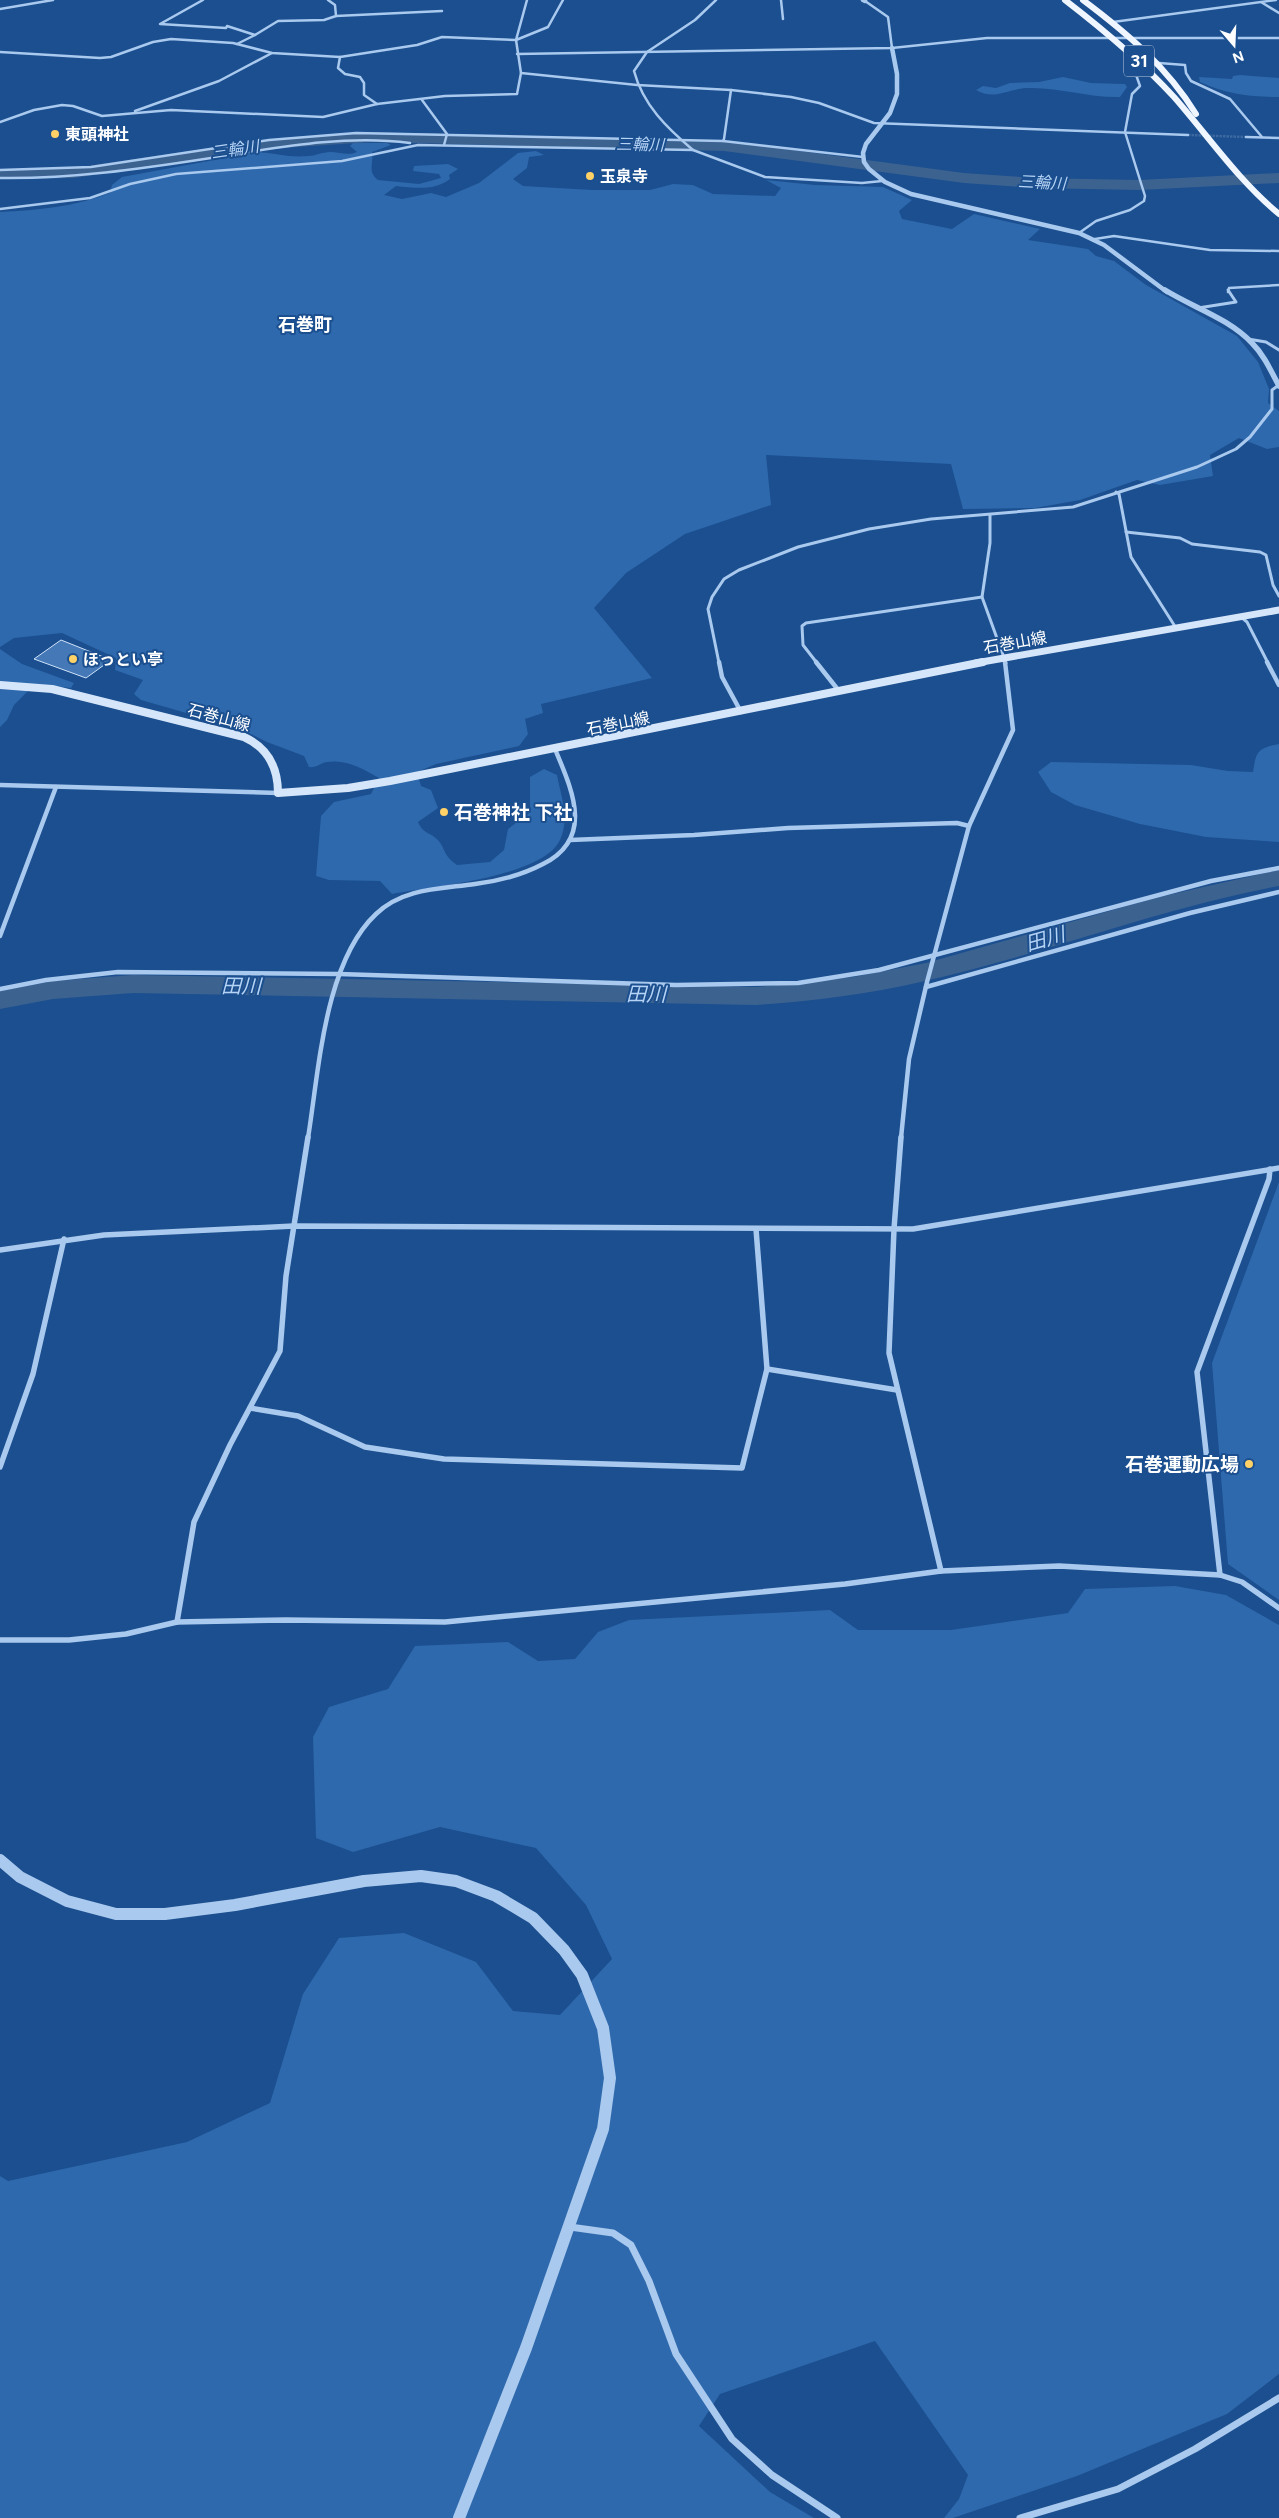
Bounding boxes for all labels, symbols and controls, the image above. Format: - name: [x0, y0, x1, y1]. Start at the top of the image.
- north arrow: [1209, 20, 1259, 70]
- road number: 31: [1124, 46, 1154, 76]
- text: N: [1230, 47, 1246, 67]
- place label: 東頭神社: [65, 125, 129, 144]
- marker: 東頭神社: [49, 128, 61, 140]
- water label: 三輪川: [616, 135, 666, 154]
- water label: 三輪川: [210, 136, 262, 162]
- place label: 玉泉寺: [600, 167, 648, 186]
- marker: 玉泉寺: [584, 170, 596, 182]
- water label: 三輪川: [1018, 172, 1068, 193]
- district label: 石巻町: [278, 314, 332, 336]
- street label: 石巻山線: [982, 628, 1048, 657]
- place label: ほっとい亭: [83, 650, 163, 669]
- marker: ほっとい亭: [67, 653, 79, 665]
- street label: 石巻山線: [185, 700, 252, 735]
- street label: 石巻山線: [585, 708, 651, 739]
- place label: 石巻神社 下社: [454, 801, 573, 824]
- marker: 石巻神社 下社: [438, 806, 450, 818]
- water label: 田川: [1022, 921, 1069, 956]
- water label: 田川: [221, 974, 263, 998]
- water label: 田川: [626, 982, 668, 1006]
- place label: 石巻運動広場: [1125, 1453, 1239, 1476]
- marker: 石巻運動広場: [1243, 1458, 1255, 1470]

